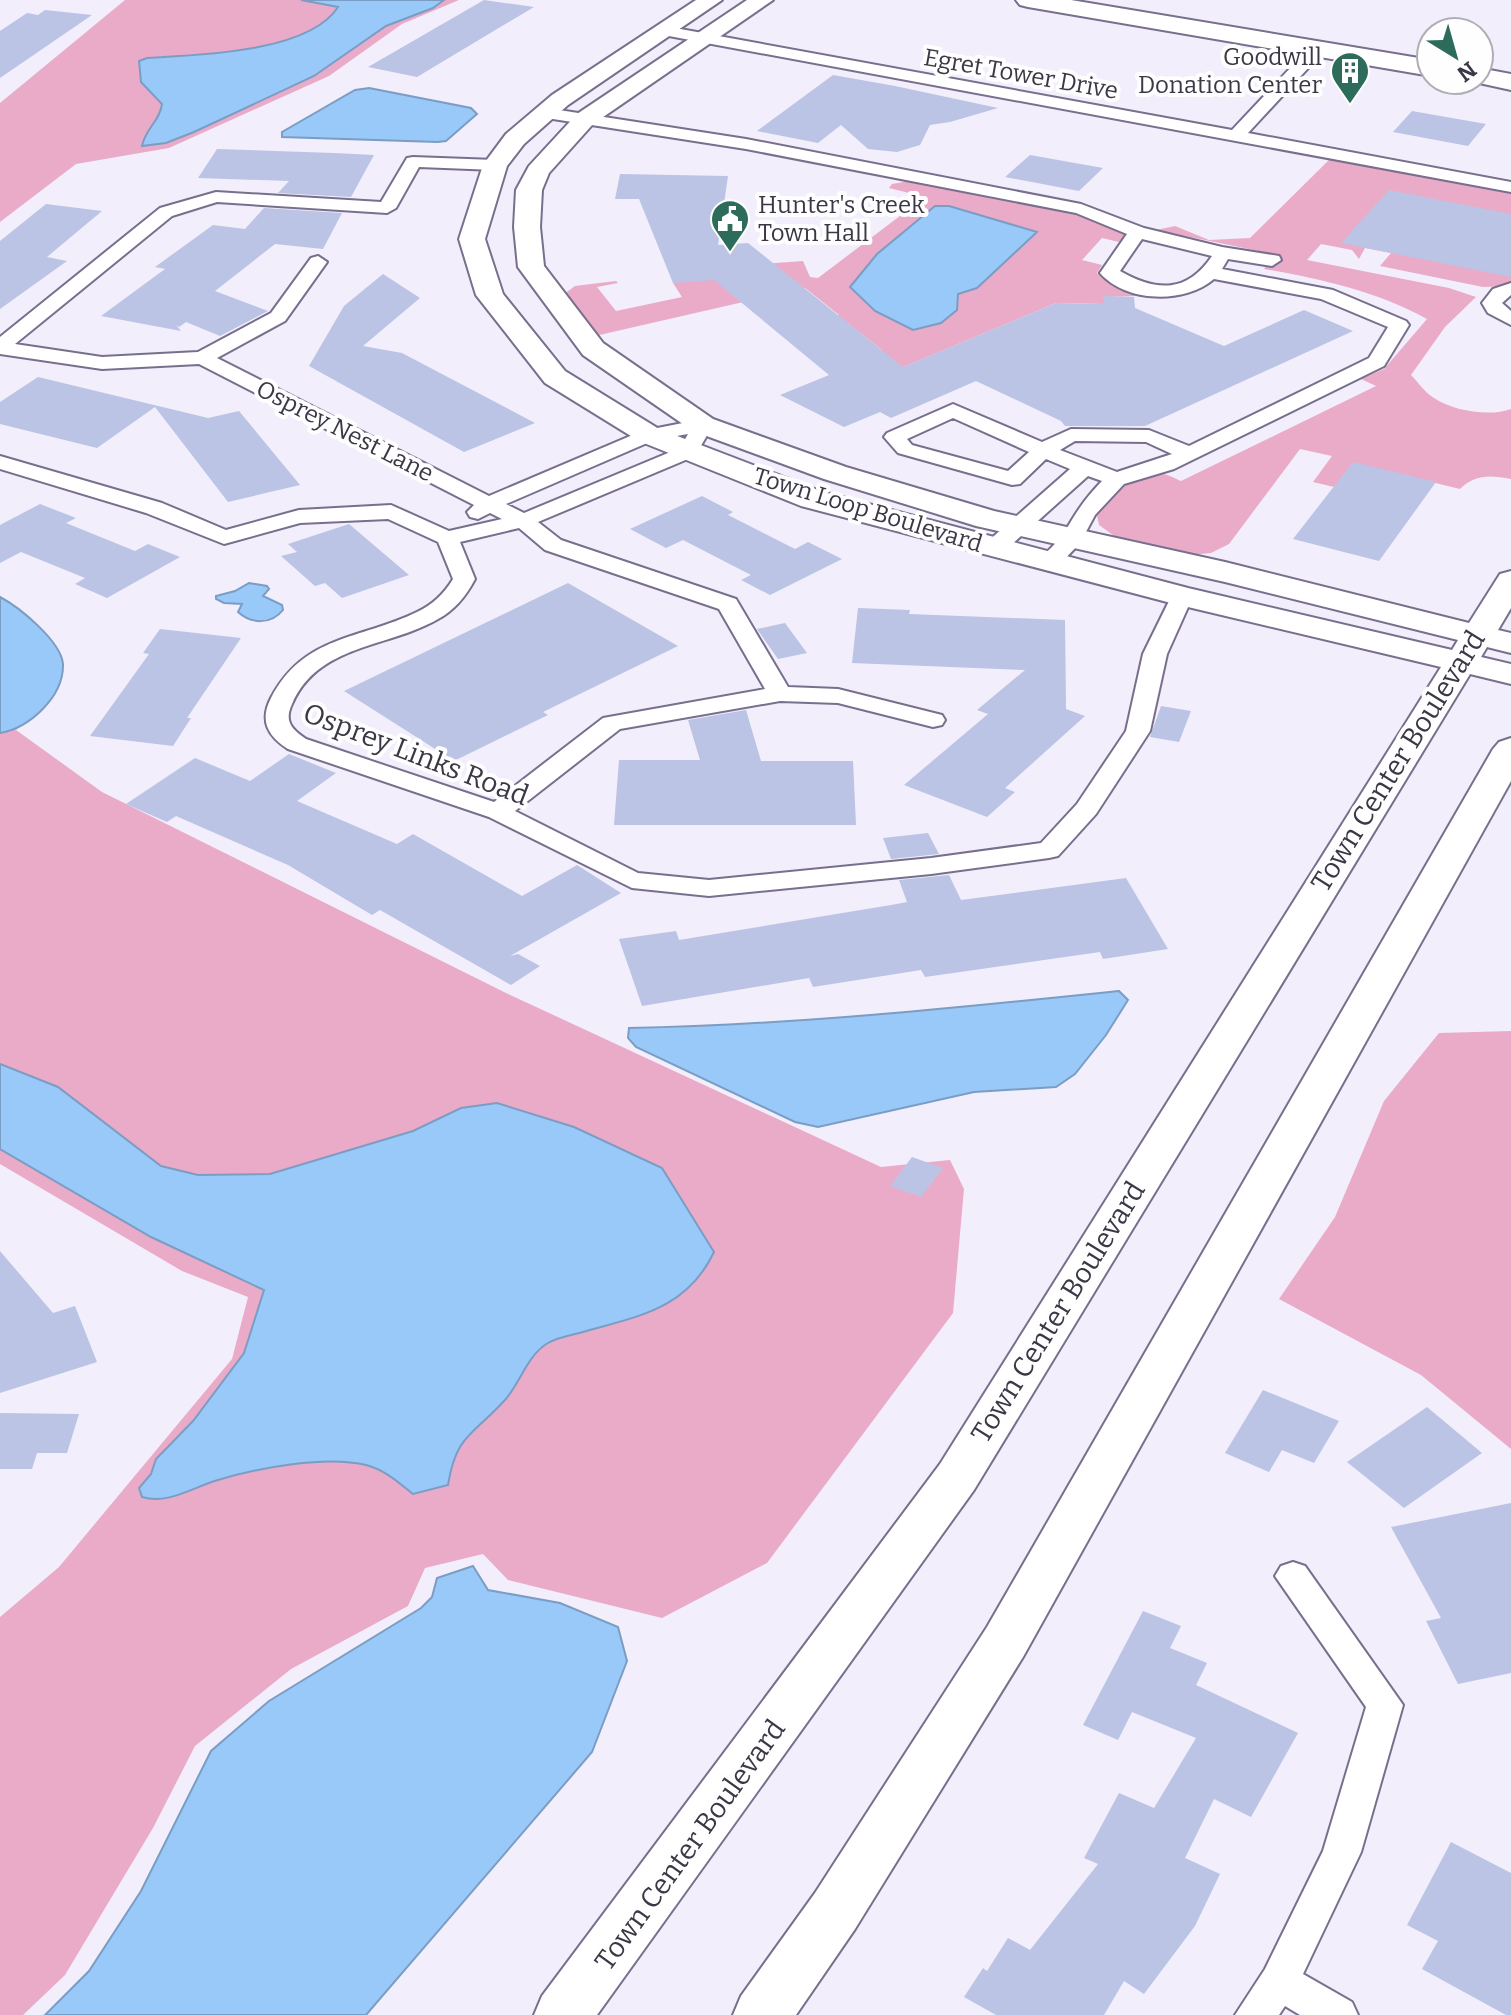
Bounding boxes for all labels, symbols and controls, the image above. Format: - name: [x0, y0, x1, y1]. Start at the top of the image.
- north arrow: [1415, 16, 1495, 96]
- street label: Egret Tower Drive: [922, 43, 1120, 105]
- place label: Goodwill Donation Center: [1138, 43, 1322, 99]
- building icon: Goodwill Donation Center: [1329, 50, 1371, 105]
- text: N: [1452, 56, 1482, 87]
- place label: Hunter's Creek Town Hall: [758, 191, 925, 247]
- public building icon: Hunter's Creek Town Hall: [709, 198, 751, 253]
- street label: Osprey Nest Lane: [252, 374, 438, 488]
- street label: Town Loop Boulevard: [750, 462, 986, 558]
- street label: Town Center Boulevard: [1304, 624, 1492, 898]
- street label: Osprey Links Road: [299, 696, 533, 812]
- street label: Town Center Boulevard: [964, 1175, 1152, 1449]
- street label: Town Center Boulevard: [588, 1713, 792, 1977]

